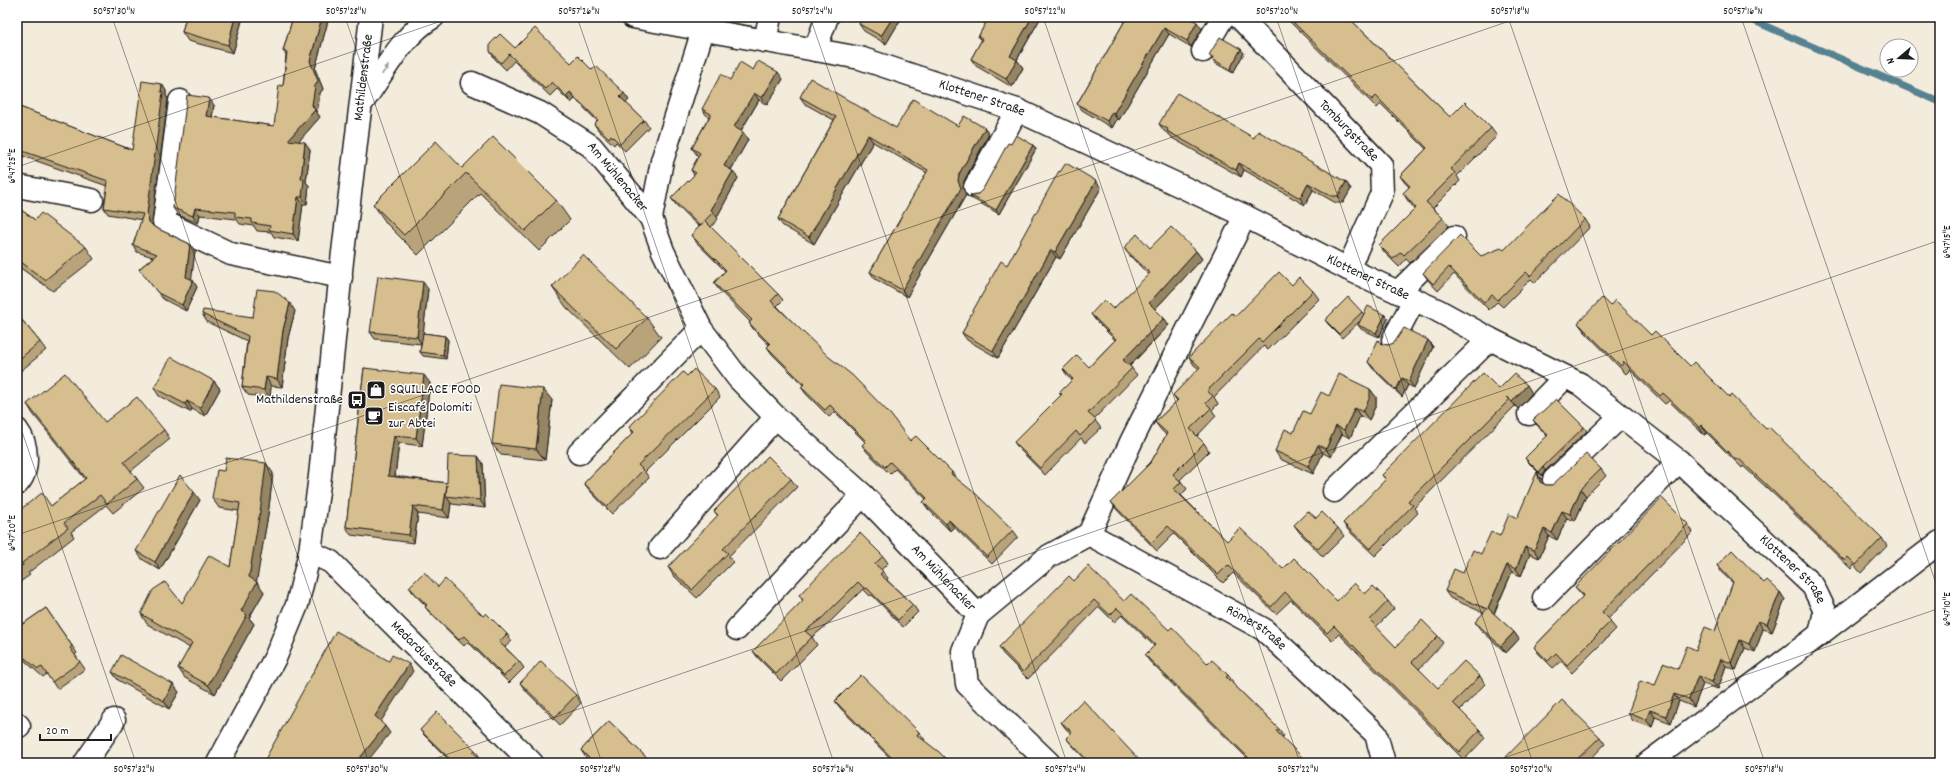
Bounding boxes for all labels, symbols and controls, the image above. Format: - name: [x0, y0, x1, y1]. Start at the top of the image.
- text: 50°57'30"N: [93, 5, 135, 19]
- text: 50°57'28"N: [326, 5, 366, 19]
- text: 50°57'26"N: [558, 5, 600, 19]
- text: 50°57'24"N: [792, 5, 832, 19]
- text: 50°57'22"N: [1025, 5, 1066, 19]
- text: 50°57'20"N: [1256, 5, 1298, 19]
- text: 50°57'18"N: [1491, 5, 1529, 19]
- text: 50°57'16"N: [1723, 5, 1763, 19]
- street label: Mathildenstraße: [349, 33, 379, 122]
- north arrow: [1879, 38, 1919, 78]
- text: N: [1883, 55, 1900, 66]
- one-way arrow: [381, 65, 389, 76]
- street label: Klottener Straße: [936, 75, 1028, 122]
- street label: Tomburgstraße: [1314, 95, 1383, 167]
- street label: Am Mühlenacker: [582, 138, 653, 218]
- text: 6°47'25"E: [6, 148, 20, 184]
- text: 6°47'15"E: [1941, 225, 1955, 258]
- street label: Klottener Straße: [1323, 250, 1413, 306]
- shop icon: SQUILLACE FOOD: [365, 379, 387, 401]
- place label: SQUILLACE FOOD: [390, 380, 481, 400]
- bus stop icon: Mathildenstraße: [346, 389, 368, 411]
- place label: Mathildenstraße: [256, 390, 343, 410]
- place label: Eiscafé Dolomiti zur Abtei: [388, 398, 473, 434]
- cafe icon: Eiscafé Dolomiti zur Abtei: [363, 405, 385, 427]
- text: 6°47'20"E: [6, 515, 20, 551]
- street label: Klottener Straße: [1754, 530, 1830, 607]
- street label: Am Mühlenacker: [906, 540, 981, 617]
- text: 6°47'10"E: [1941, 592, 1955, 626]
- street label: Römerstraße: [1222, 600, 1291, 656]
- street label: Medardusstraße: [386, 617, 461, 692]
- scale bar: [40, 716, 111, 742]
- text: 20 m: [46, 723, 69, 740]
- text: 50°57'32"N: [113, 763, 155, 777]
- text: 50°57'30"N: [346, 763, 388, 777]
- text: 50°57'28"N: [580, 763, 620, 777]
- text: 50°57'26"N: [812, 763, 854, 777]
- text: 50°57'24"N: [1045, 763, 1085, 777]
- text: 50°57'22"N: [1278, 763, 1319, 777]
- text: 50°57'20"N: [1510, 763, 1552, 777]
- text: 50°57'18"N: [1745, 763, 1783, 777]

